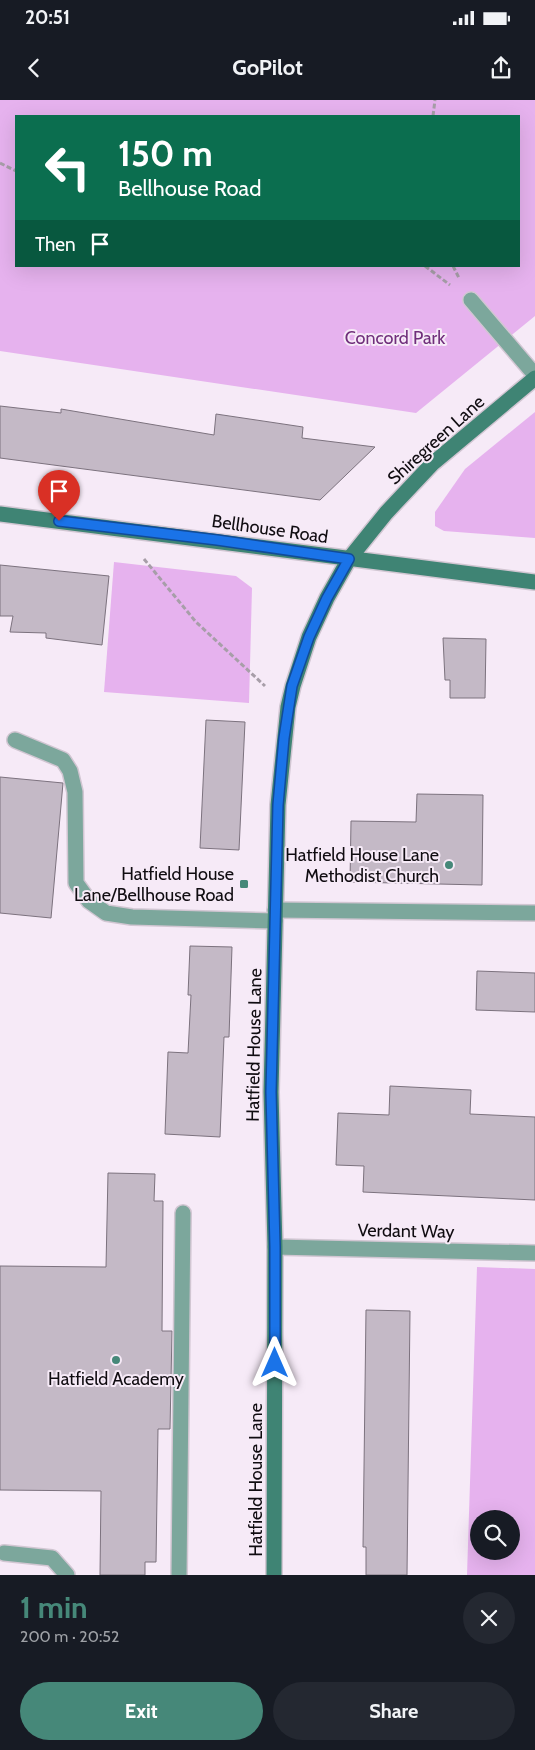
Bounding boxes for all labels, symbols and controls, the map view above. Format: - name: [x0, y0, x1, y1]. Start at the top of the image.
- text: 20:51: [25, 6, 70, 29]
- icon: back: [20, 54, 48, 82]
- text: GoPilot: [232, 54, 303, 81]
- icon: share: [487, 54, 515, 82]
- text: 150 m: [118, 132, 213, 175]
- icon: left: [35, 135, 100, 200]
- text: Bellhouse Road: [118, 175, 261, 202]
- icon: arrive: [86, 230, 114, 258]
- text: Then: [35, 233, 76, 256]
- park label: Concord Park: [345, 327, 446, 349]
- street label: Shiregreen Lane: [383, 391, 489, 489]
- pin: [38, 470, 80, 521]
- icon: arrive: [45, 477, 73, 505]
- street label: Bellhouse Road: [210, 510, 330, 548]
- place label: Hatfield House Lane Methodist Church: [285, 844, 439, 887]
- marker: Hatfield House Lane Methodist Church: [443, 859, 455, 871]
- place label: Hatfield House Lane/Bellhouse Road: [74, 863, 234, 906]
- marker: Hatfield House Lane/Bellhouse Road: [238, 878, 250, 890]
- street label: Hatfield House Lane: [242, 968, 266, 1122]
- street label: Verdant Way: [357, 1219, 455, 1243]
- position arrow: [248, 1336, 300, 1388]
- marker: Hatfield Academy: [110, 1354, 122, 1366]
- place label: Hatfield Academy: [48, 1368, 184, 1390]
- street label: Hatfield House Lane: [245, 1403, 267, 1557]
- map controls: [470, 1510, 520, 1560]
- button: search: [470, 1510, 520, 1560]
- text: 1 min: [20, 1589, 88, 1626]
- button: close: [463, 1592, 515, 1644]
- text: 200 m · 20:52: [20, 1627, 119, 1646]
- button: Exit: [20, 1682, 263, 1740]
- button: Share: [273, 1682, 515, 1740]

